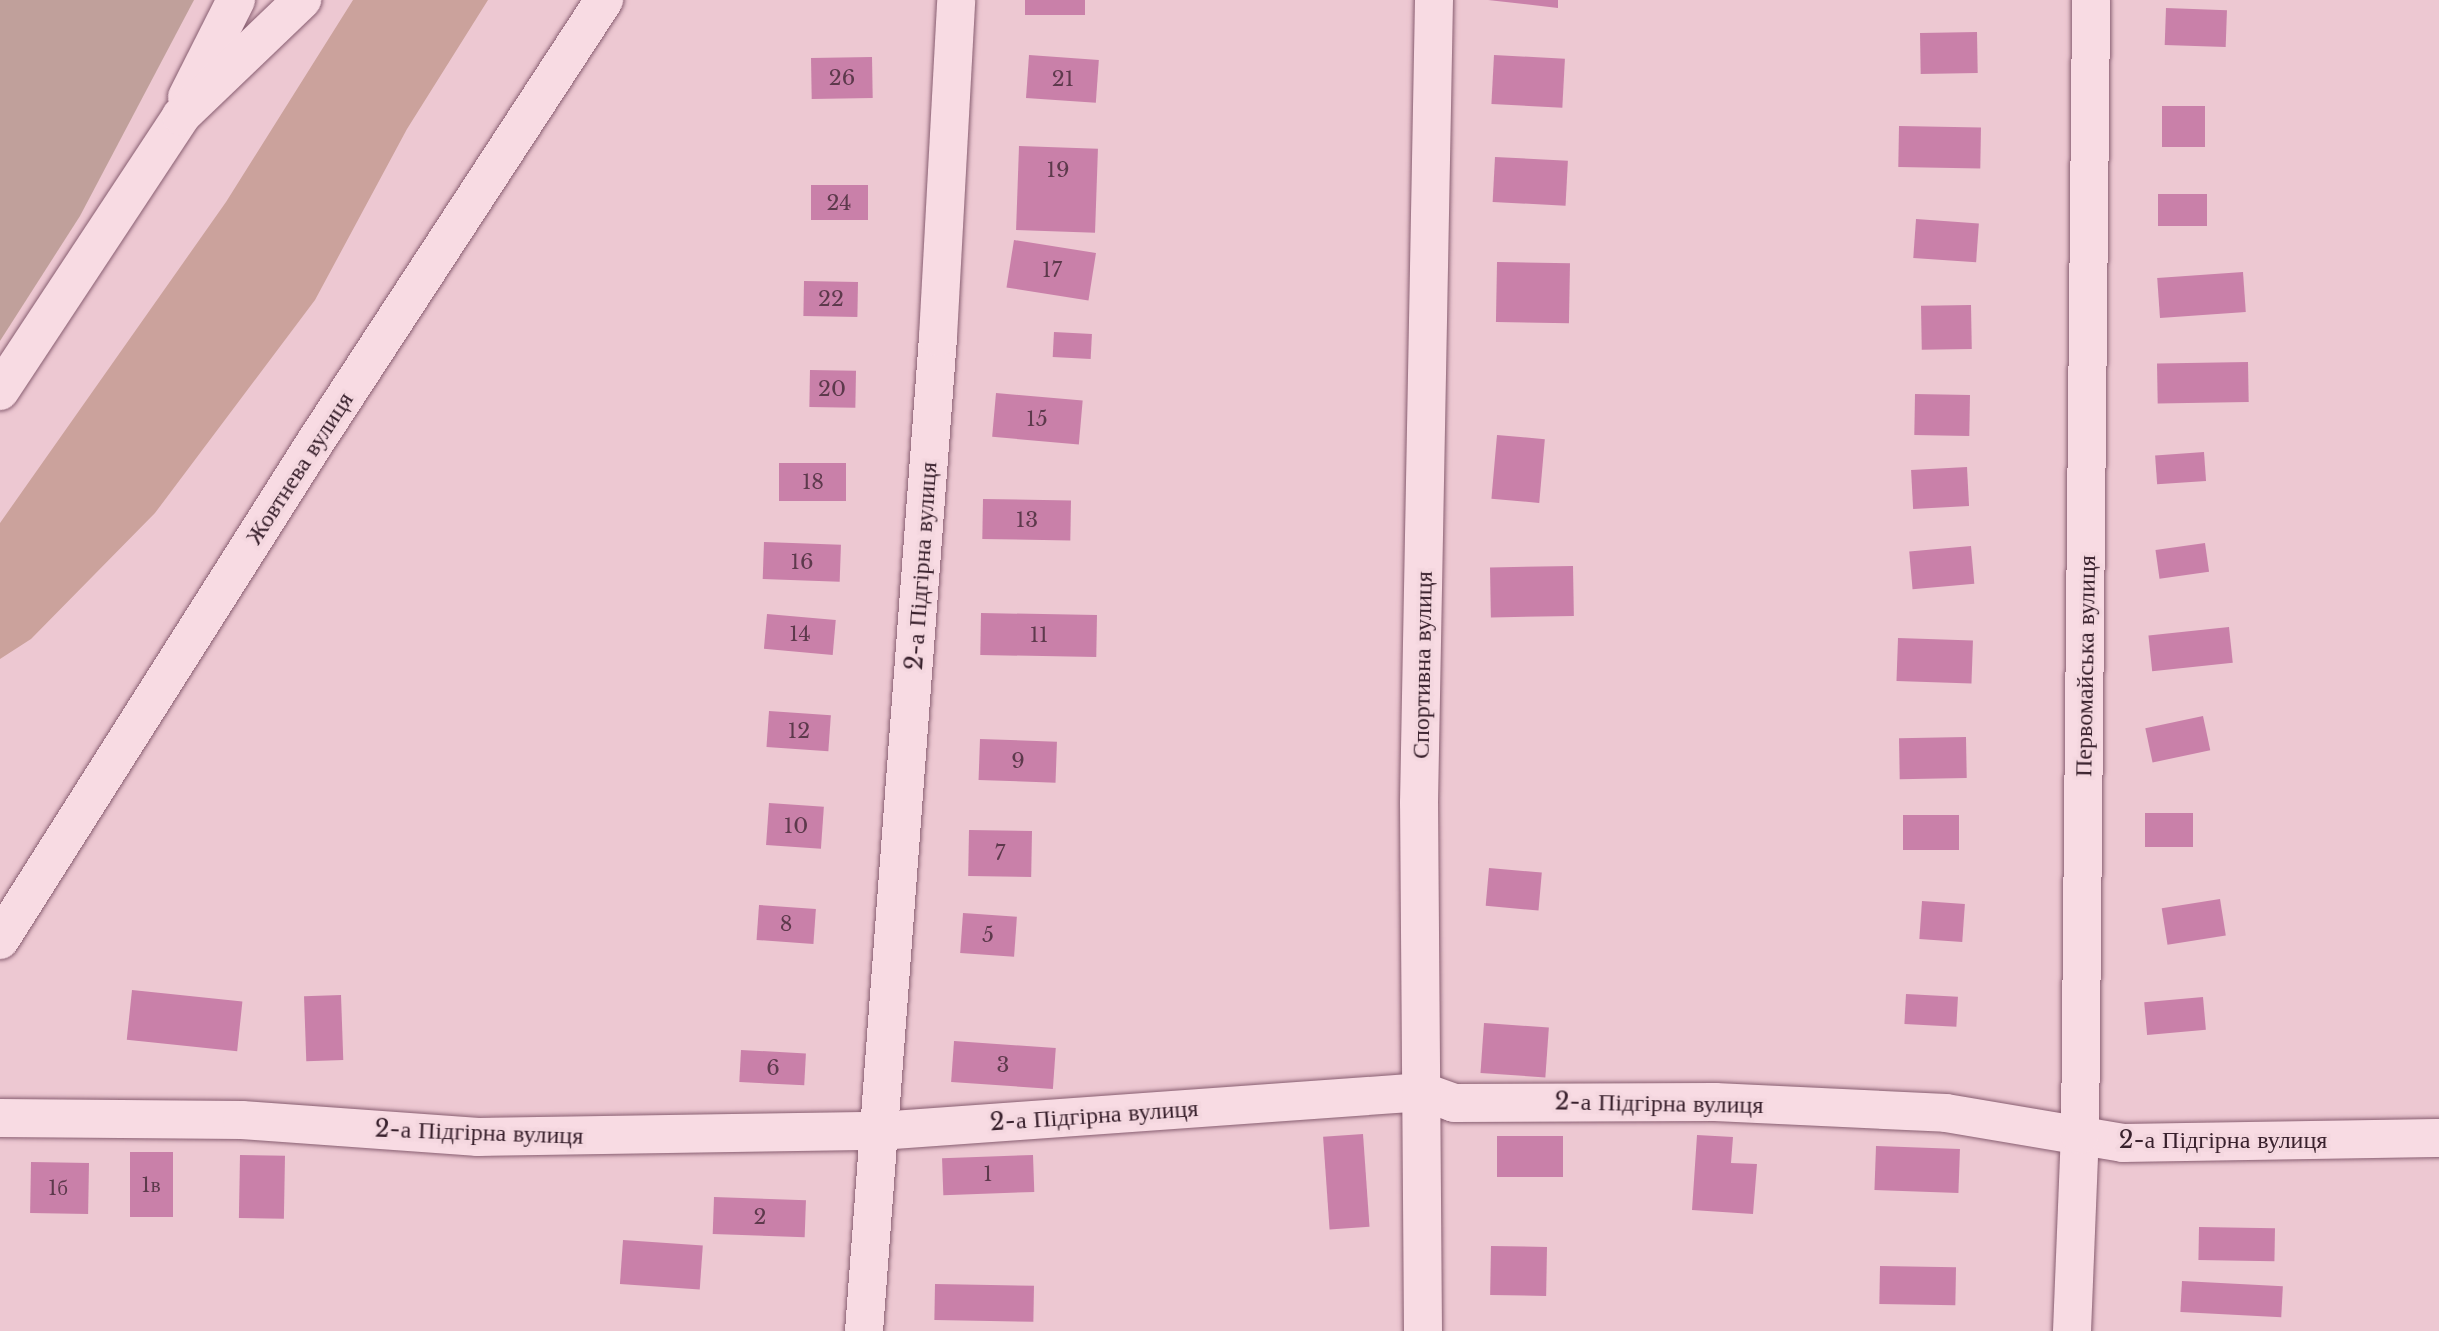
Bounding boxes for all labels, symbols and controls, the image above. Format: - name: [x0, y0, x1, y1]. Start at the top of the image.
- house number: 26: [829, 65, 855, 91]
- house number: 21: [1052, 66, 1074, 92]
- house number: 19: [1047, 157, 1069, 183]
- house number: 24: [826, 190, 852, 216]
- house number: 17: [1042, 257, 1062, 283]
- house number: 22: [818, 286, 844, 312]
- house number: 20: [818, 376, 846, 402]
- street label: Жовтнева вулиця: [239, 386, 359, 550]
- house number: 15: [1026, 406, 1048, 432]
- street label: 2-а Підгірна вулиця: [899, 461, 943, 671]
- house number: 18: [802, 469, 824, 495]
- house number: 13: [1016, 507, 1038, 533]
- house number: 16: [791, 549, 813, 575]
- street label: Первомайська вулиця: [2069, 555, 2101, 777]
- street label: Спортивна вулиця: [1406, 571, 1438, 759]
- house number: 14: [789, 621, 811, 647]
- house number: 11: [1030, 622, 1048, 648]
- house number: 12: [788, 718, 810, 744]
- house number: 9: [1011, 748, 1025, 774]
- house number: 10: [784, 813, 808, 839]
- house number: 7: [995, 840, 1005, 866]
- house number: 8: [780, 911, 792, 937]
- house number: 5: [982, 922, 994, 948]
- house number: 3: [997, 1052, 1009, 1078]
- house number: 6: [766, 1055, 780, 1081]
- street label: 2-а Підгірна вулиця: [1554, 1087, 1764, 1119]
- street label: 2-а Підгірна вулиця: [989, 1093, 1199, 1137]
- street label: 2-а Підгірна вулиця: [374, 1114, 584, 1150]
- street label: 2-а Підгірна вулиця: [2119, 1126, 2327, 1154]
- house number: 1: [983, 1161, 993, 1187]
- house number: 1в: [141, 1172, 161, 1198]
- house number: 1б: [48, 1175, 68, 1201]
- house number: 2: [754, 1204, 766, 1230]

